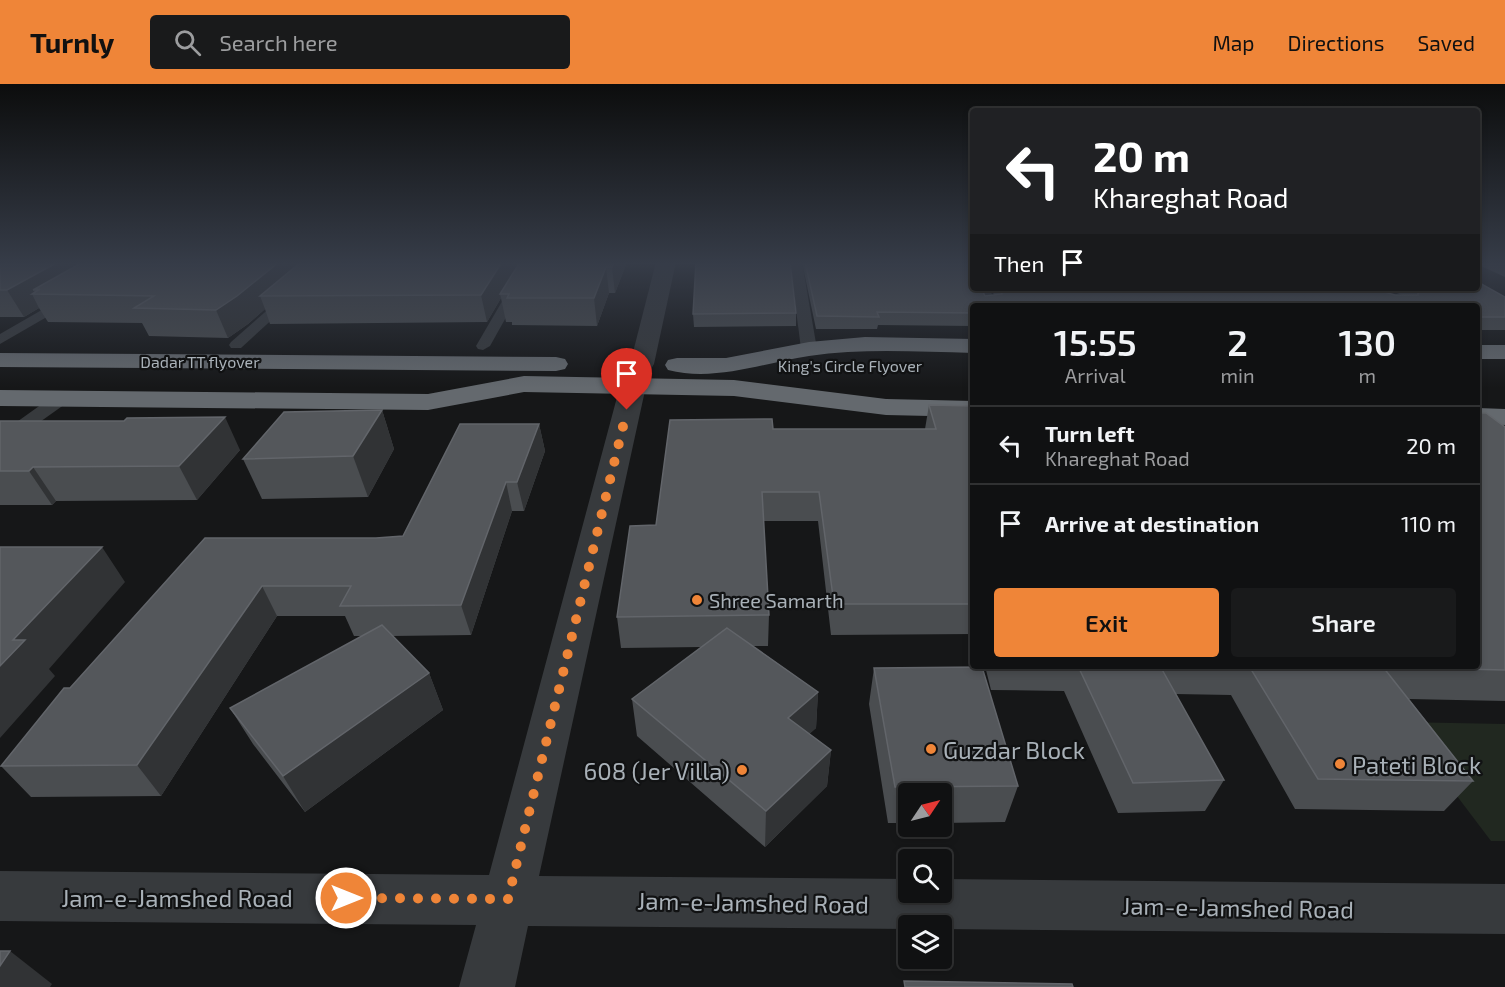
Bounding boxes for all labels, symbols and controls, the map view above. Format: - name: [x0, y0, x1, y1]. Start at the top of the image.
- search box: [150, 15, 570, 69]
- text: Turnly: [30, 25, 114, 59]
- icon: search: [171, 26, 204, 59]
- text: Search here: [219, 29, 338, 55]
- text: Map: [1212, 30, 1255, 55]
- text: Directions: [1288, 30, 1384, 55]
- text: Saved: [1417, 30, 1475, 55]
- text: 20 m: [1093, 130, 1190, 180]
- icon: left: [994, 132, 1072, 210]
- text: Khareghat Road: [1093, 181, 1289, 213]
- icon: arrive: [1056, 246, 1089, 279]
- text: Then: [994, 250, 1044, 276]
- text: 15:55: [1054, 320, 1137, 363]
- text: 2: [1227, 320, 1248, 363]
- text: 130: [1339, 320, 1396, 363]
- pin: [601, 348, 652, 410]
- street label: Dadar TT flyover: [140, 352, 260, 371]
- street label: King's Circle Flyover: [778, 356, 923, 375]
- icon: arrive: [610, 357, 643, 390]
- text: Arrival: [1065, 363, 1126, 387]
- text: min: [1221, 363, 1255, 387]
- text: m: [1359, 363, 1376, 387]
- text: Turn left: [1045, 420, 1134, 446]
- icon: left: [994, 429, 1027, 462]
- text: 20 m: [1406, 432, 1456, 458]
- text: Khareghat Road: [1045, 446, 1190, 470]
- icon: arrive: [994, 507, 1027, 540]
- text: Arrive at destination: [1045, 510, 1259, 536]
- text: 110 m: [1401, 510, 1456, 536]
- place label: Shree Samarth: [709, 588, 844, 612]
- button: Exit: [994, 588, 1219, 657]
- button: Share: [1231, 588, 1456, 657]
- marker: Shree Samarth: [690, 593, 704, 607]
- place label: Guzdar Block: [943, 735, 1085, 764]
- marker: Guzdar Block: [924, 742, 938, 756]
- place label: Pateti Block: [1352, 750, 1481, 779]
- place label: 608 (Jer Villa): [583, 756, 730, 785]
- marker: Pateti Block: [1333, 757, 1347, 771]
- marker: 608 (Jer Villa): [735, 763, 749, 777]
- north arrow: [898, 783, 952, 837]
- map controls: [898, 783, 952, 969]
- button: search: [898, 849, 952, 903]
- position arrow: [314, 866, 378, 930]
- street label: Jam-e-Jamshed Road: [61, 883, 293, 912]
- street label: Jam-e-Jamshed Road: [637, 885, 869, 919]
- street label: Jam-e-Jamshed Road: [1122, 890, 1354, 924]
- button: layers: [898, 915, 952, 969]

